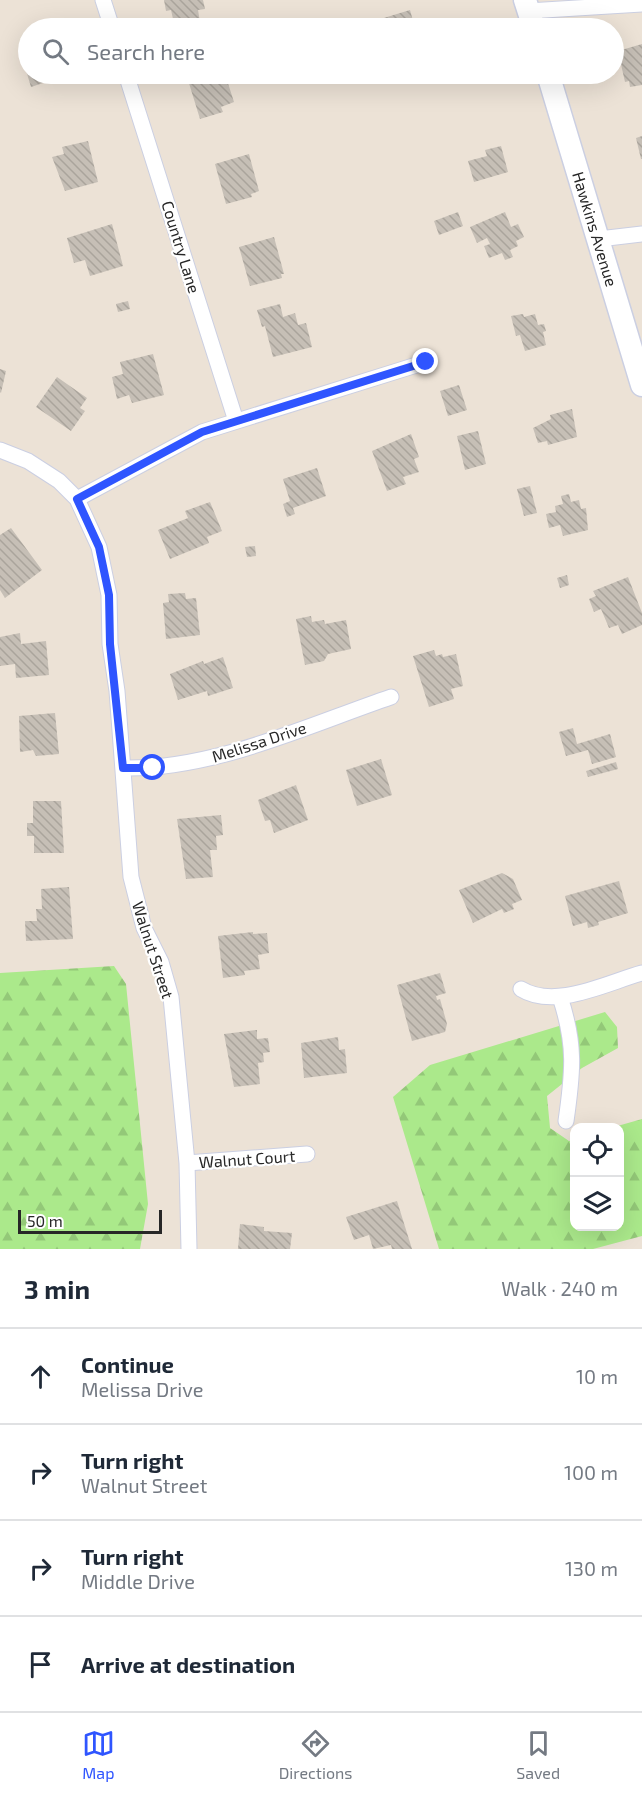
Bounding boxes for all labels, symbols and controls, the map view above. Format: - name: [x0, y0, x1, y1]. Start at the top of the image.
- search box: [18, 18, 624, 84]
- icon: search: [39, 35, 72, 68]
- text: Search here: [87, 38, 205, 64]
- street label: Hawkins Avenue: [569, 169, 622, 289]
- street label: Country Lane: [158, 198, 205, 295]
- route end: [412, 348, 438, 374]
- street label: Melissa Drive: [209, 717, 308, 766]
- route start: [139, 754, 165, 780]
- street label: Walnut Street: [129, 899, 178, 1001]
- map controls: [570, 1123, 624, 1231]
- button: locate: [570, 1123, 624, 1177]
- street label: Walnut Court: [198, 1146, 296, 1171]
- button: layers: [570, 1177, 624, 1231]
- scale bar: [18, 1207, 162, 1234]
- text: 50 m: [27, 1211, 63, 1230]
- text: 3 min: [24, 1273, 90, 1304]
- text: Walk · 240 m: [501, 1276, 618, 1300]
- text: Continue: [81, 1351, 174, 1377]
- icon: ahead: [24, 1360, 57, 1393]
- text: 10 m: [576, 1364, 618, 1388]
- text: Melissa Drive: [81, 1377, 203, 1401]
- text: Turn right: [81, 1447, 183, 1473]
- icon: right: [24, 1456, 57, 1489]
- text: 100 m: [564, 1460, 618, 1484]
- text: Walnut Street: [81, 1473, 207, 1497]
- text: Turn right: [81, 1543, 183, 1569]
- icon: right: [24, 1552, 57, 1585]
- text: 130 m: [565, 1556, 618, 1580]
- text: Middle Drive: [81, 1569, 195, 1593]
- icon: arrive: [24, 1648, 57, 1681]
- text: Arrive at destination: [81, 1651, 295, 1677]
- tab: Map: [82, 1727, 115, 1782]
- tab: Directions: [279, 1727, 352, 1782]
- tab: Saved: [516, 1727, 560, 1782]

